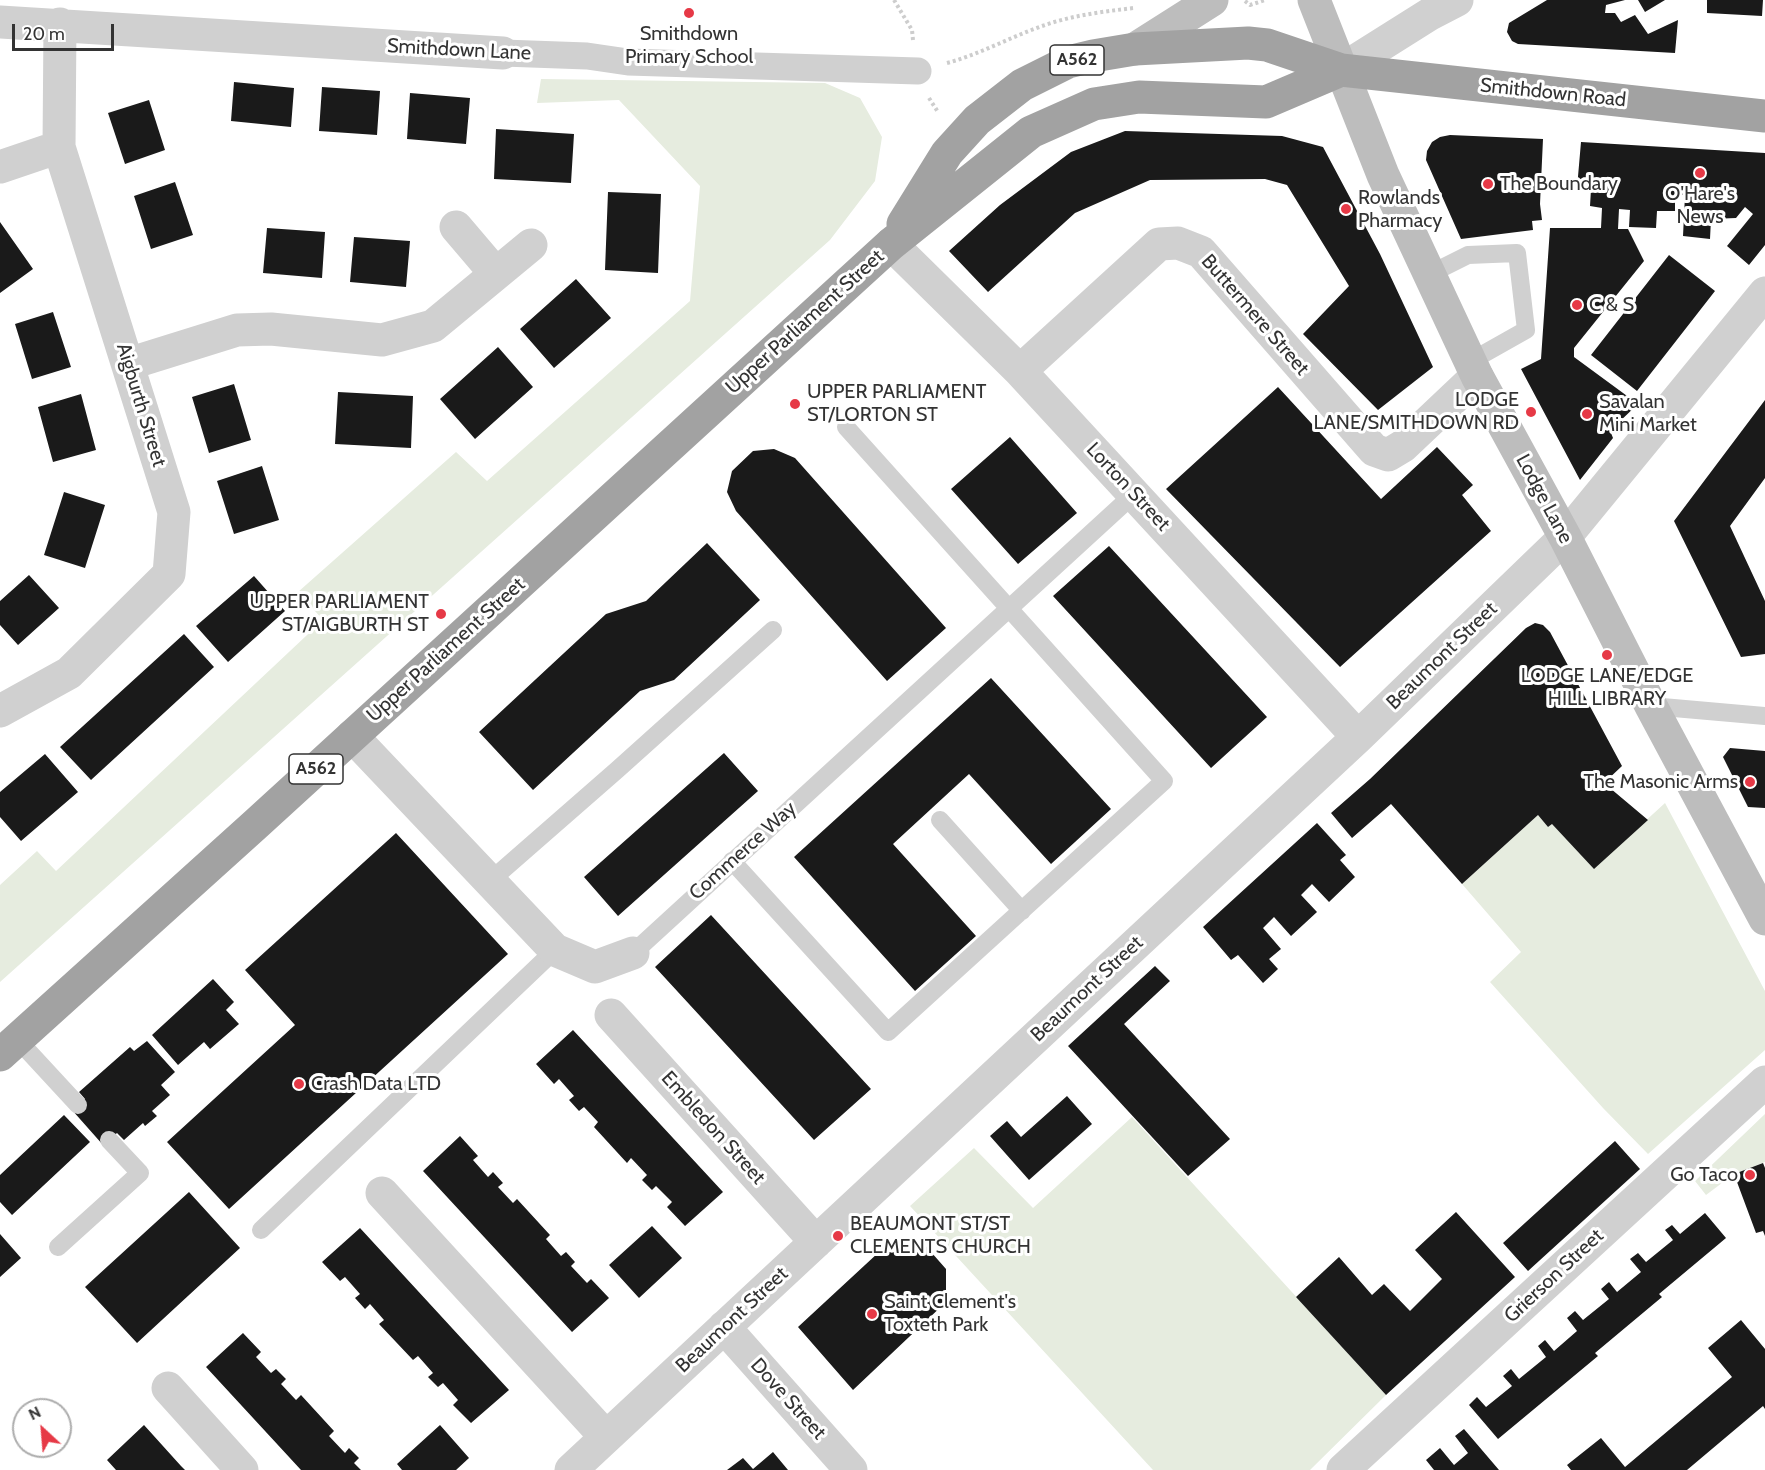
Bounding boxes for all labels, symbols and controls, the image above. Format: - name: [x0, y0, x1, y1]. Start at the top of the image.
- marker: Smithdown Primary School: [682, 6, 696, 20]
- scale bar: [15, 12, 117, 50]
- place label: Smithdown Primary School: [625, 22, 753, 69]
- text: 20 m: [23, 23, 65, 45]
- street label: Smithdown Lane: [386, 34, 532, 66]
- road number: A562: [1050, 45, 1104, 75]
- street label: Smithdown Road: [1479, 73, 1627, 113]
- marker: O'Hare's News: [1693, 166, 1707, 180]
- place label: The Boundary: [1500, 172, 1618, 196]
- marker: The Boundary: [1481, 177, 1495, 191]
- place label: O'Hare's News: [1665, 182, 1735, 229]
- place label: Rowlands Pharmacy: [1358, 186, 1442, 233]
- marker: Rowlands Pharmacy: [1339, 202, 1353, 216]
- street label: Upper Parliament Street: [721, 245, 889, 399]
- street label: Buttermere Street: [1196, 250, 1314, 380]
- place label: C & S: [1589, 293, 1634, 317]
- marker: C & S: [1570, 298, 1584, 312]
- street label: Aigburth Street: [111, 340, 171, 470]
- place label: UPPER PARLIAMENT ST/LORTON ST: [807, 380, 986, 427]
- place label: LODGE LANE/SMITHDOWN RD: [1313, 388, 1519, 435]
- place label: Savalan Mini Market: [1599, 390, 1697, 437]
- marker: UPPER PARLIAMENT ST/LORTON ST: [788, 397, 802, 411]
- marker: LODGE LANE/SMITHDOWN RD: [1524, 405, 1538, 419]
- marker: Savalan Mini Market: [1580, 407, 1594, 421]
- street label: Lorton Street: [1081, 438, 1175, 536]
- street label: Lodge Lane: [1510, 450, 1578, 548]
- street label: Upper Parliament Street: [362, 573, 530, 727]
- place label: UPPER PARLIAMENT ST/AIGBURTH ST: [250, 590, 429, 637]
- street label: Beaumont Street: [1382, 597, 1502, 715]
- marker: UPPER PARLIAMENT ST/AIGBURTH ST: [434, 607, 448, 621]
- marker: LODGE LANE/EDGE HILL LIBRARY: [1600, 648, 1614, 662]
- place label: LODGE LANE/EDGE HILL LIBRARY: [1521, 664, 1693, 711]
- road number: A562: [289, 754, 343, 784]
- place label: The Masonic Arms: [1583, 770, 1738, 794]
- marker: The Masonic Arms: [1743, 775, 1757, 789]
- street label: Commerce Way: [685, 797, 801, 905]
- street label: Beaumont Street: [1026, 931, 1148, 1047]
- street label: Embledon Street: [656, 1067, 770, 1189]
- place label: Crash Data LTD: [311, 1072, 441, 1096]
- marker: Crash Data LTD: [292, 1077, 306, 1091]
- place label: Go Taco: [1670, 1163, 1738, 1187]
- marker: Go Taco: [1743, 1168, 1757, 1182]
- place label: BEAUMONT ST/ST CLEMENTS CHURCH: [850, 1212, 1031, 1259]
- street label: Grierson Street: [1499, 1224, 1609, 1328]
- marker: BEAUMONT ST/ST CLEMENTS CHURCH: [831, 1229, 845, 1243]
- street label: Beaumont Street: [671, 1262, 793, 1378]
- place label: Saint Clement's Toxteth Park: [884, 1290, 1016, 1337]
- marker: Saint Clement's Toxteth Park: [865, 1307, 879, 1321]
- street label: Dove Street: [745, 1353, 831, 1445]
- north arrow: [12, 1398, 72, 1458]
- text: N: [26, 1402, 44, 1424]

